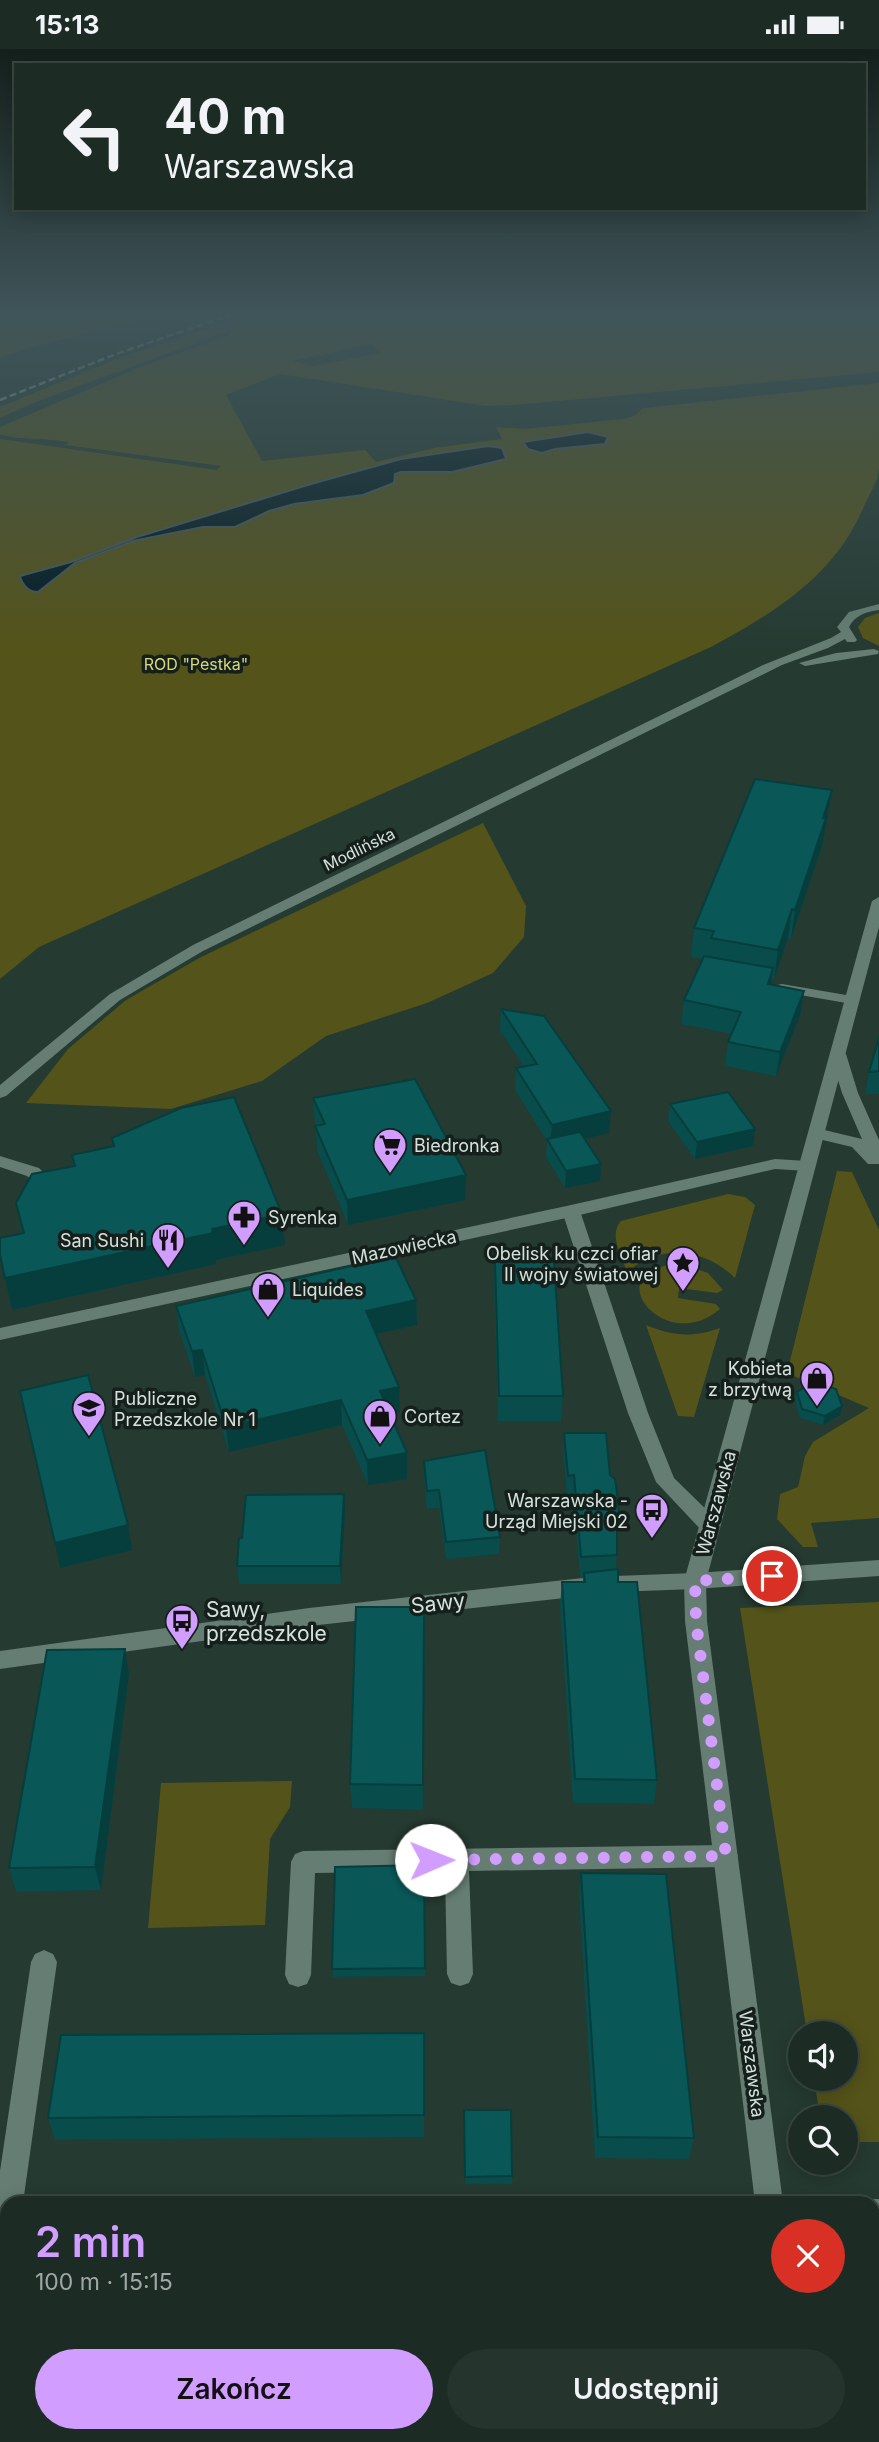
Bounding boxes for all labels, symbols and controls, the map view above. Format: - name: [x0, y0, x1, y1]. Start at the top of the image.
- text: 15:13: [35, 9, 100, 40]
- text: 40 m: [164, 87, 287, 146]
- icon: left: [49, 91, 140, 182]
- text: Warszawska: [164, 147, 355, 186]
- park label: ROD "Pestka": [144, 654, 248, 674]
- street label: Modlińska: [320, 823, 398, 875]
- supermarket icon: Biedronka: [371, 1126, 409, 1175]
- place label: Biedronka: [414, 1135, 500, 1156]
- pharmacy icon: Syrenka: [225, 1198, 263, 1247]
- place label: Syrenka: [268, 1207, 337, 1228]
- restaurant icon: San Sushi: [149, 1221, 187, 1270]
- street label: Mazowiecka: [350, 1226, 458, 1268]
- place label: San Sushi: [60, 1230, 144, 1251]
- place label: Obelisk ku czci ofiar II wojny światowej: [486, 1243, 658, 1285]
- place icon: Obelisk ku czci ofiar II wojny światowej: [664, 1244, 702, 1293]
- shop icon: Liquides: [249, 1270, 287, 1319]
- place label: Liquides: [292, 1279, 364, 1300]
- place label: Kobieta z brzytwą: [708, 1358, 792, 1400]
- shop icon: Kobieta z brzytwą: [798, 1359, 836, 1408]
- place label: Publiczne Przedszkole Nr 1: [114, 1388, 256, 1430]
- school or university icon: Publiczne Przedszkole Nr 1: [70, 1389, 108, 1438]
- shop icon: Cortez: [361, 1397, 399, 1446]
- place label: Cortez: [404, 1406, 461, 1427]
- street label: Warszawska: [692, 1448, 740, 1558]
- place label: Warszawska - Urząd Miejski 02: [485, 1490, 628, 1532]
- bus stop icon: Warszawska - Urząd Miejski 02: [633, 1491, 671, 1540]
- pin: [742, 1546, 802, 1606]
- icon: arrive: [753, 1557, 791, 1595]
- street label: Sawy: [410, 1588, 466, 1618]
- place label: Sawy, przedszkole: [206, 1597, 327, 1646]
- bus stop icon: Sawy, przedszkole: [163, 1602, 201, 1651]
- position arrow: [394, 1823, 468, 1897]
- street label: Warszawska: [735, 2009, 769, 2119]
- map controls: [788, 2021, 858, 2175]
- button: sound: [788, 2021, 858, 2091]
- button: search: [788, 2105, 858, 2175]
- text: 2 min: [35, 2216, 146, 2267]
- button: close: [771, 2219, 845, 2293]
- text: 100 m · 15:15: [35, 2268, 173, 2296]
- button: Zakończ: [35, 2349, 433, 2429]
- button: Udostępnij: [447, 2349, 845, 2429]

